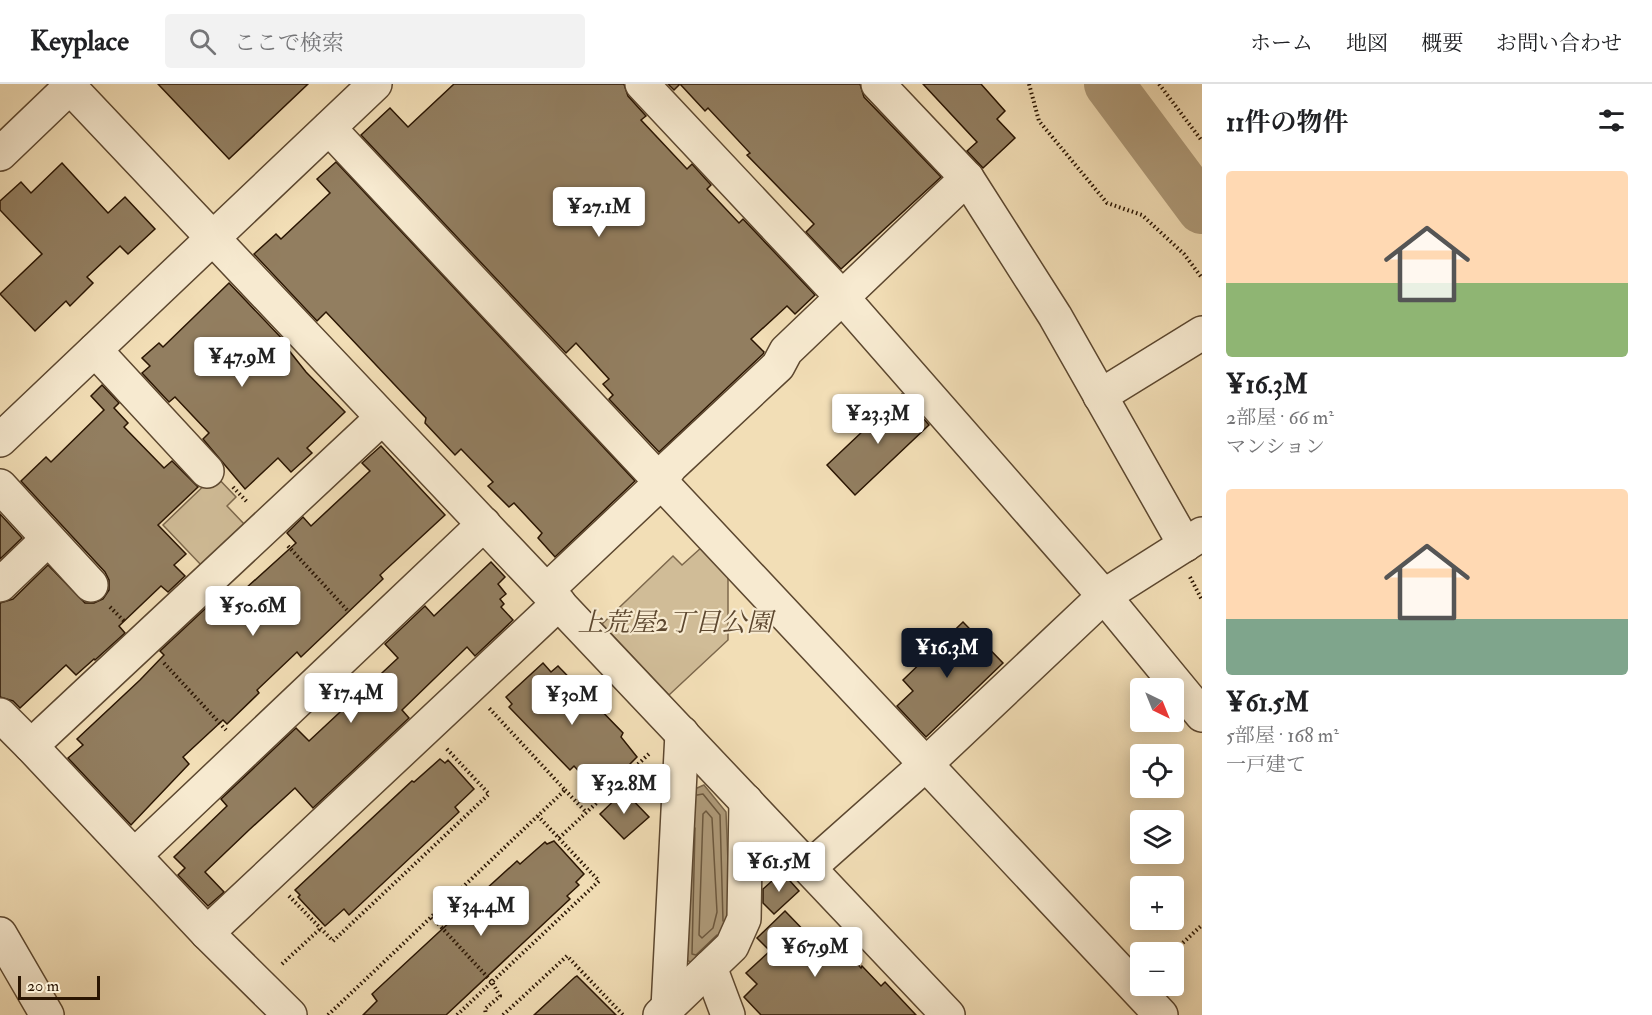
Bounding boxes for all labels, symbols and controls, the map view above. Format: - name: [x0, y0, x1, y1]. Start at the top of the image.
- search box: [165, 14, 585, 68]
- text: Keyplace: [30, 24, 129, 59]
- icon: search: [186, 25, 219, 58]
- text: ここで検索: [234, 29, 344, 57]
- text: ホーム: [1250, 30, 1313, 57]
- text: 地図: [1346, 30, 1388, 57]
- text: 概要: [1421, 30, 1463, 57]
- text: お問い合わせ: [1496, 30, 1622, 57]
- icon: filters: [1595, 104, 1628, 137]
- text: 11件の物件: [1226, 107, 1349, 139]
- pin: ¥27.1M: [550, 187, 648, 238]
- text: ¥27.1M: [567, 194, 631, 219]
- icon: home: [1373, 210, 1481, 318]
- pin: ¥47.9M: [193, 337, 291, 388]
- text: ¥47.9M: [208, 344, 276, 369]
- text: ¥16.3M: [1226, 369, 1308, 401]
- pin: ¥23.3M: [829, 394, 927, 445]
- text: ¥23.3M: [846, 401, 910, 426]
- text: 2部屋 · 66 m²: [1226, 405, 1334, 430]
- text: マンション: [1226, 434, 1325, 459]
- icon: home: [1373, 528, 1481, 636]
- pin: ¥50.6M: [204, 586, 302, 637]
- text: ¥50.6M: [219, 593, 287, 618]
- park label: 上荒屋2丁目公園: [577, 607, 777, 639]
- pin: ¥16.3M: [898, 628, 996, 679]
- text: ¥16.3M: [915, 635, 979, 660]
- pin: ¥17.4M: [302, 673, 400, 724]
- pin: ¥30M: [536, 675, 608, 726]
- north arrow: [1130, 678, 1184, 732]
- map controls: [1130, 678, 1184, 996]
- text: ¥17.4M: [318, 680, 384, 705]
- text: ¥30M: [546, 682, 598, 707]
- text: ¥61.5M: [1226, 687, 1309, 719]
- text: 5部屋 · 168 m²: [1226, 723, 1339, 748]
- button: locate: [1130, 744, 1184, 798]
- text: 一戸建て: [1226, 752, 1306, 777]
- pin: ¥32.8M: [575, 764, 673, 815]
- text: ¥32.8M: [591, 771, 657, 796]
- button: layers: [1130, 810, 1184, 864]
- pin: ¥61.5M: [730, 842, 828, 893]
- text: ¥61.5M: [747, 849, 811, 874]
- button: +: [1130, 876, 1184, 930]
- pin: ¥34.4M: [432, 886, 530, 937]
- text: ¥34.4M: [447, 893, 515, 918]
- pin: ¥67.9M: [766, 927, 864, 978]
- text: ¥67.9M: [781, 934, 849, 959]
- button: −: [1130, 942, 1184, 996]
- scale bar: [18, 973, 100, 1000]
- text: 20 m: [27, 976, 59, 996]

